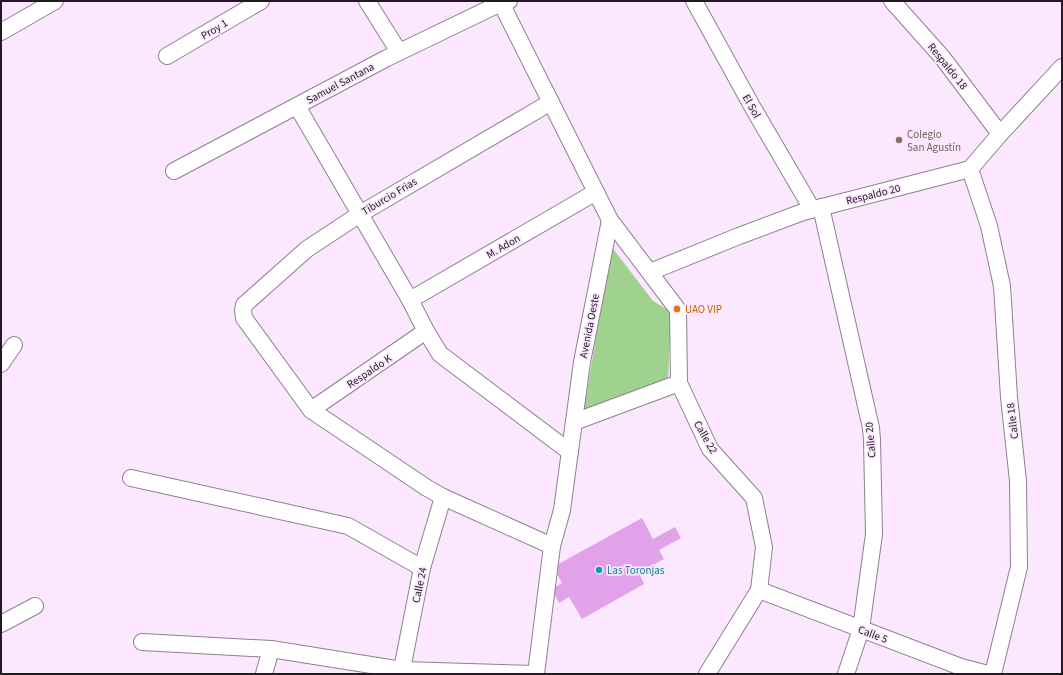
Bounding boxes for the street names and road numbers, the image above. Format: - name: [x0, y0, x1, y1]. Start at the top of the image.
- street label: Proy 1: [198, 16, 230, 43]
- street label: Respaldo 18: [924, 40, 971, 93]
- street label: Samuel Santana: [304, 59, 377, 108]
- street label: El Sol: [739, 91, 765, 121]
- street label: Tiburcio Frias: [359, 174, 420, 219]
- street label: Respaldo 20: [844, 180, 902, 209]
- street label: M. Adon: [483, 231, 523, 262]
- street label: Avenida Oeste: [576, 292, 603, 360]
- street label: Respaldo K: [344, 351, 395, 392]
- street label: Calle 18: [1003, 402, 1022, 440]
- street label: Calle 22: [690, 418, 721, 457]
- street label: Calle 20: [861, 421, 880, 459]
- street label: Calle 24: [408, 565, 431, 604]
- street label: Calle 5: [856, 622, 890, 647]

